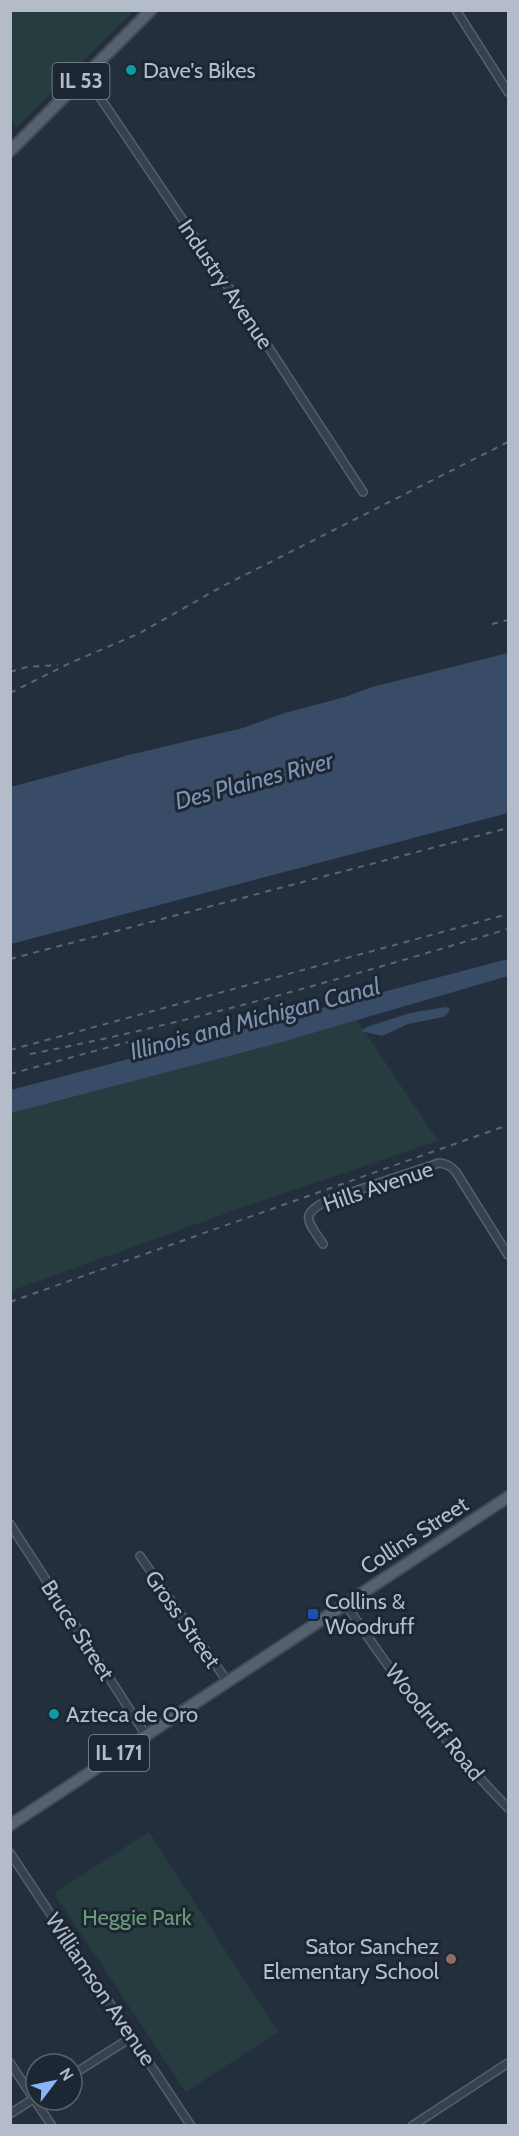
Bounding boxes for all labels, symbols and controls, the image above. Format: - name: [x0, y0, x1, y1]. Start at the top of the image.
- place label: Dave's Bikes: [143, 57, 256, 84]
- road number: IL 53: [52, 63, 110, 99]
- marker: Dave's Bikes: [124, 63, 138, 77]
- street label: Industry Avenue: [172, 214, 279, 354]
- water label: Des Plaines River: [171, 745, 338, 816]
- water label: Illinois and Michigan Canal: [127, 971, 383, 1066]
- street label: Hills Avenue: [320, 1155, 437, 1218]
- street label: Collins Street: [355, 1490, 474, 1580]
- street label: Gross Street: [139, 1565, 226, 1674]
- street label: Bruce Street: [35, 1575, 120, 1686]
- place label: Collins & Woodruff: [325, 1588, 414, 1640]
- marker: Collins & Woodruff: [306, 1607, 320, 1621]
- street label: Woodruff Road: [379, 1659, 490, 1786]
- place label: Azteca de Oro: [66, 1701, 198, 1728]
- marker: Azteca de Oro: [47, 1707, 61, 1721]
- road number: IL 171: [89, 1735, 149, 1771]
- park label: Heggie Park: [82, 1904, 192, 1931]
- street label: Williamson Avenue: [39, 1908, 162, 2071]
- place label: Sator Sanchez Elementary School: [263, 1933, 440, 1985]
- marker: Sator Sanchez Elementary School: [444, 1952, 458, 1966]
- north arrow: [24, 2052, 84, 2112]
- text: N: [55, 2064, 77, 2084]

